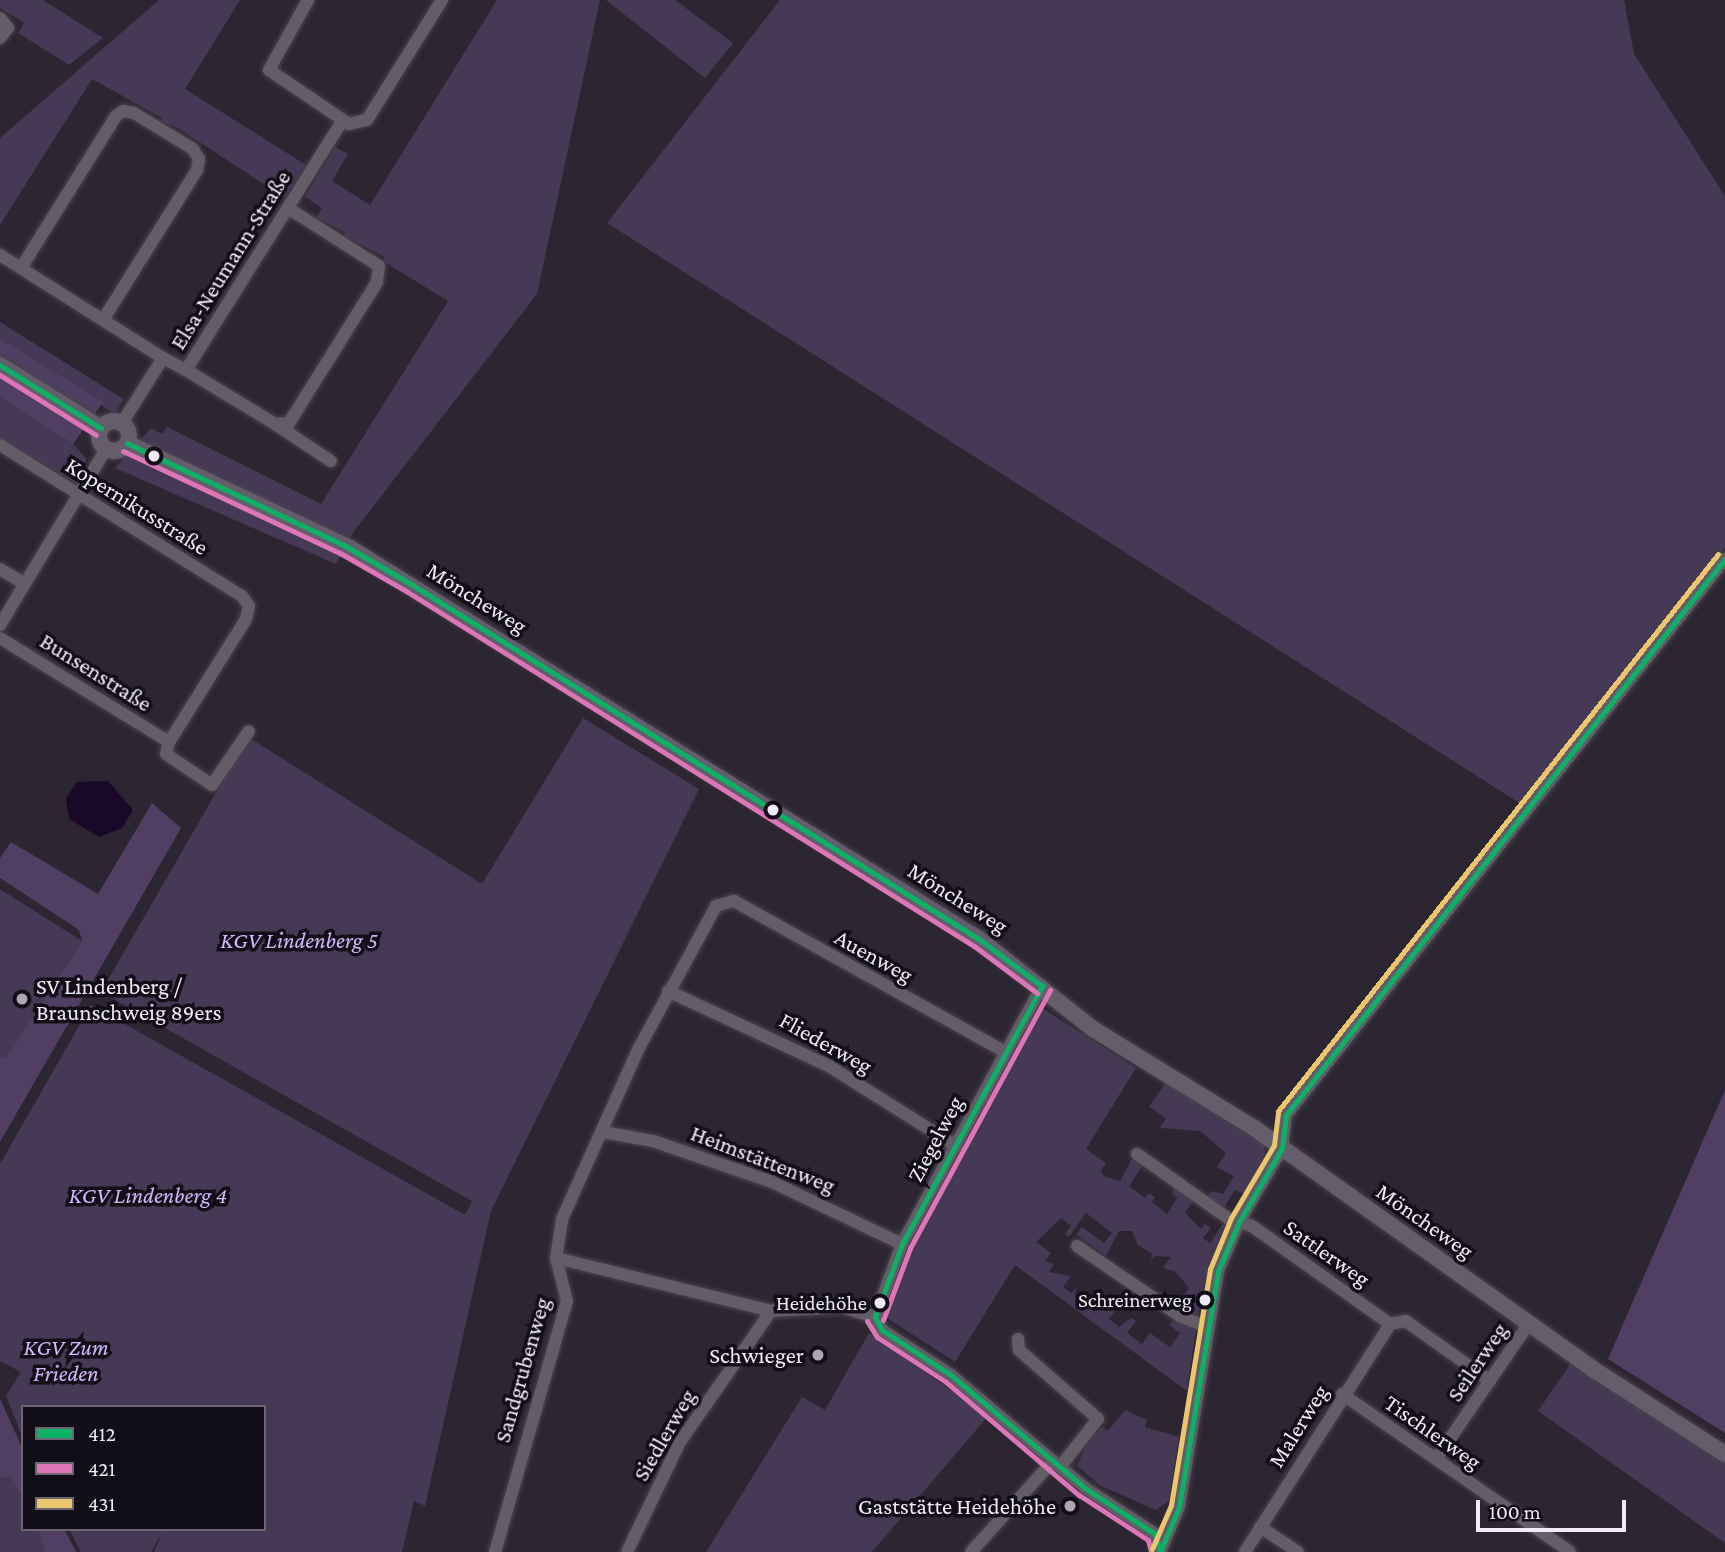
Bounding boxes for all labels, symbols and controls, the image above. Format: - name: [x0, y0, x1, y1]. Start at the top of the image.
- street label: Elsa-Neumann-Straße: [164, 165, 296, 355]
- unlabelled marker: [147, 449, 161, 463]
- street label: Kopernikusstraße: [61, 451, 213, 561]
- street label: Möncheweg: [422, 556, 532, 640]
- street label: Bunsenstraße: [35, 627, 157, 717]
- unlabelled marker: [766, 803, 780, 817]
- street label: Möncheweg: [903, 856, 1013, 940]
- street label: Auenweg: [830, 923, 918, 989]
- park label: KGV Lindenberg 5: [220, 926, 378, 954]
- place label: SV Lindenberg / Braunschweig 89ers: [36, 972, 222, 1026]
- marker: SV Lindenberg / Braunschweig 89ers: [14, 991, 30, 1007]
- street label: Fliederweg: [775, 1006, 877, 1080]
- street label: Ziegelweg: [901, 1091, 969, 1187]
- street label: Heimstättenweg: [687, 1119, 839, 1199]
- street label: Möncheweg: [1371, 1177, 1479, 1265]
- park label: KGV Lindenberg 4: [69, 1181, 227, 1209]
- street label: Sattlerweg: [1279, 1213, 1375, 1293]
- place label: Schreinerweg: [1078, 1287, 1192, 1313]
- place label: Heidehöhe: [776, 1290, 867, 1316]
- marker: Schreinerweg: [1198, 1293, 1212, 1307]
- street label: Sandgrubenweg: [488, 1294, 556, 1446]
- marker: Heidehöhe: [873, 1296, 887, 1310]
- street label: Seilerweg: [1441, 1317, 1513, 1407]
- park label: KGV Zum Frieden: [23, 1333, 109, 1387]
- place label: Schwieger: [709, 1341, 804, 1369]
- marker: Schwieger: [810, 1347, 826, 1363]
- street label: Malerweg: [1262, 1380, 1334, 1472]
- street label: Siedlerweg: [627, 1384, 701, 1486]
- street label: Tischlerweg: [1379, 1389, 1487, 1475]
- legend: [21, 1405, 266, 1531]
- text: 412: [88, 1422, 116, 1446]
- text: 421: [88, 1457, 116, 1481]
- scale bar: [1480, 1486, 1630, 1530]
- text: 431: [88, 1492, 115, 1516]
- place label: Gaststätte Heidehöhe: [858, 1492, 1056, 1520]
- marker: Gaststätte Heidehöhe: [1062, 1498, 1078, 1514]
- text: 100 m: [1489, 1500, 1541, 1524]

